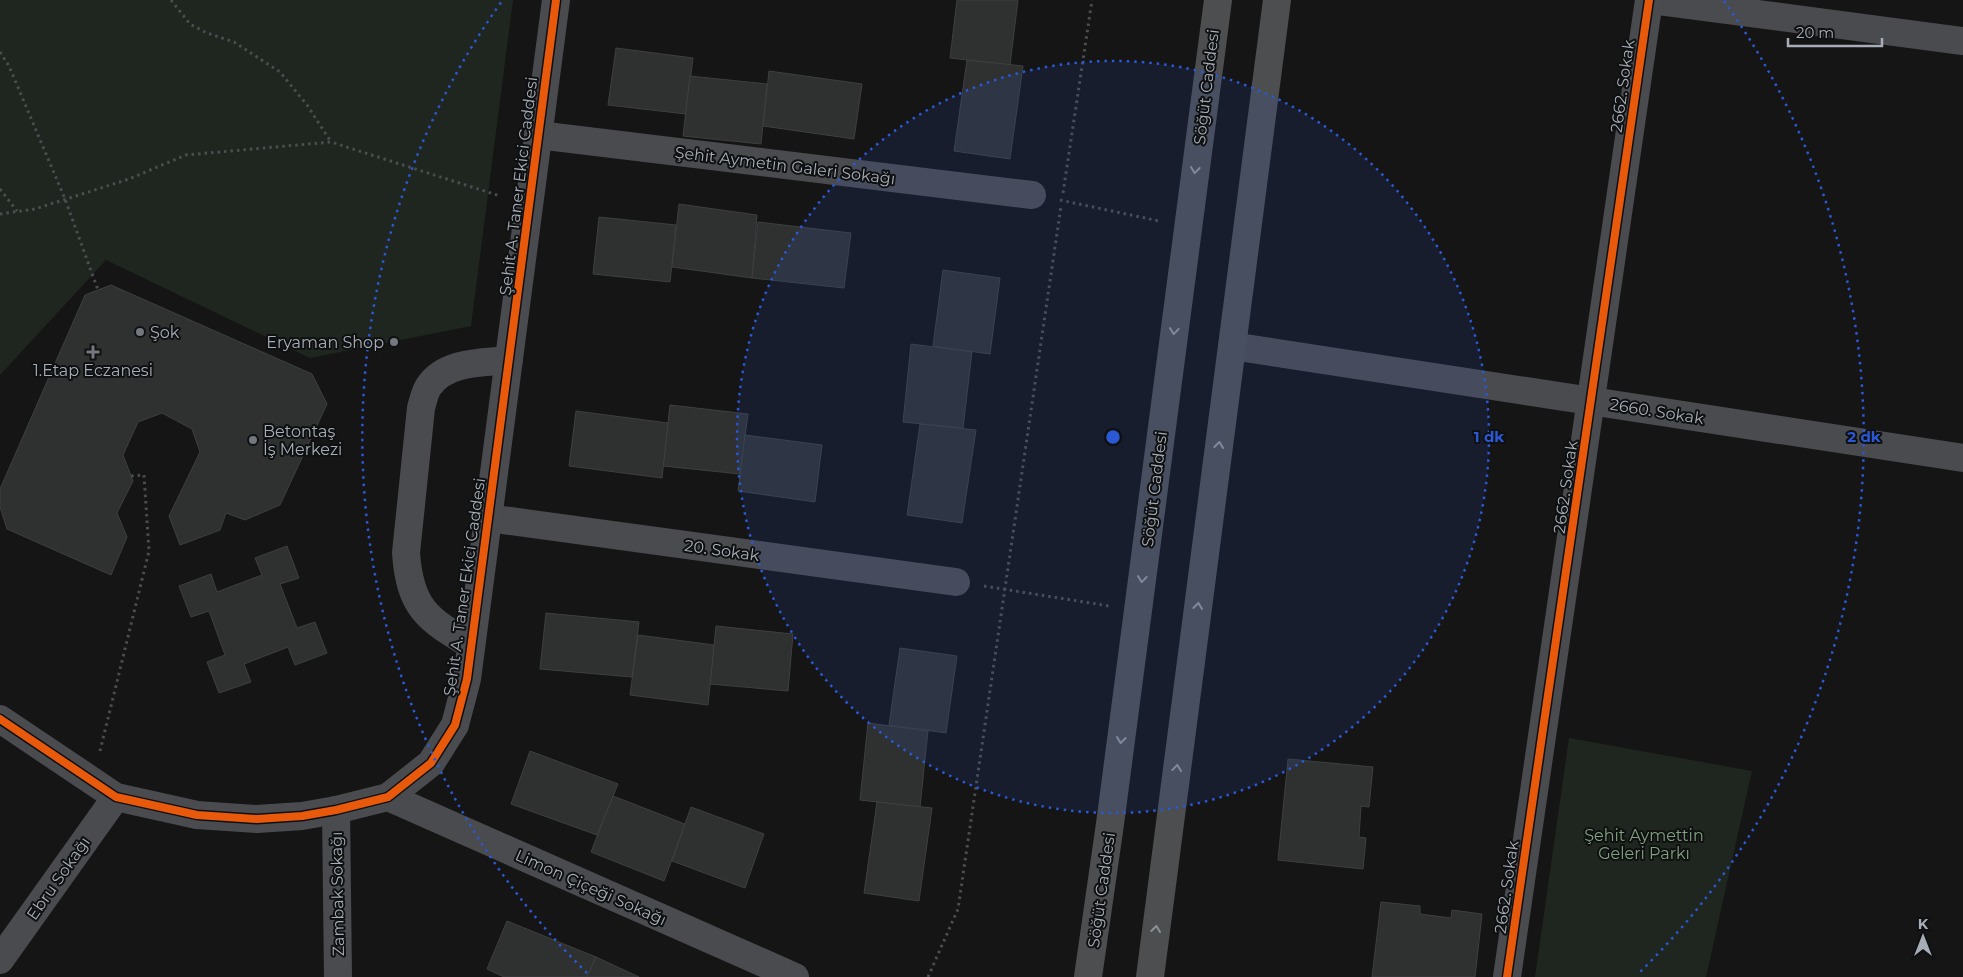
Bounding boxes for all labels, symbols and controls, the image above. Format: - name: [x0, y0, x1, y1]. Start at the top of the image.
- scale bar: [1788, 15, 1882, 47]
- text: 20 m: [1796, 23, 1834, 42]
- street label: Söğüt Caddesi: [1190, 28, 1223, 146]
- street label: 2662. Sokak: [1607, 38, 1638, 134]
- street label: Şehit A. Taner Ekici Caddesi: [496, 76, 541, 296]
- street label: Şehit Aymetin Galeri Sokağı: [674, 143, 896, 188]
- one-way arrow: [1190, 166, 1201, 174]
- place label: Şok: [150, 323, 180, 342]
- marker: Şok: [134, 326, 146, 338]
- one-way arrow: [1169, 327, 1180, 335]
- place label: Eryaman Shop: [266, 333, 384, 352]
- marker: Eryaman Shop: [388, 336, 400, 348]
- marker: 1.Etap Eczanesi: [87, 346, 99, 358]
- place label: 1.Etap Eczanesi: [33, 361, 153, 380]
- street label: 2660. Sokak: [1609, 395, 1706, 428]
- place label: Betontaş İş Merkezi: [263, 422, 342, 459]
- text: 1 dk: [1474, 427, 1504, 446]
- text: 2 dk: [1847, 427, 1881, 446]
- centre of rings: [1104, 428, 1122, 446]
- street label: Söğüt Caddesi: [1138, 430, 1171, 548]
- marker: Betontaş İş Merkezi: [247, 434, 259, 446]
- street label: 2662. Sokak: [1550, 439, 1581, 535]
- one-way arrow: [1213, 441, 1224, 449]
- street label: Şehit A. Taner Ekici Caddesi: [440, 477, 489, 697]
- street label: 20. Sokak: [683, 536, 761, 565]
- one-way arrow: [1137, 575, 1148, 583]
- one-way arrow: [1192, 602, 1203, 610]
- one-way arrow: [1116, 736, 1127, 744]
- one-way arrow: [1171, 763, 1182, 771]
- park label: Şehit Aymettin Geleri Parkı: [1584, 826, 1704, 863]
- street label: Zambak Sokağı: [327, 831, 348, 957]
- street label: Söğüt Caddesi: [1084, 831, 1119, 949]
- street label: Ebru Sokağı: [23, 833, 94, 923]
- street label: 2662. Sokak: [1491, 839, 1522, 935]
- street label: Limon Çiçeği Sokağı: [512, 846, 669, 929]
- north arrow: [1898, 912, 1948, 962]
- text: K: [1918, 915, 1929, 933]
- one-way arrow: [1150, 924, 1161, 932]

